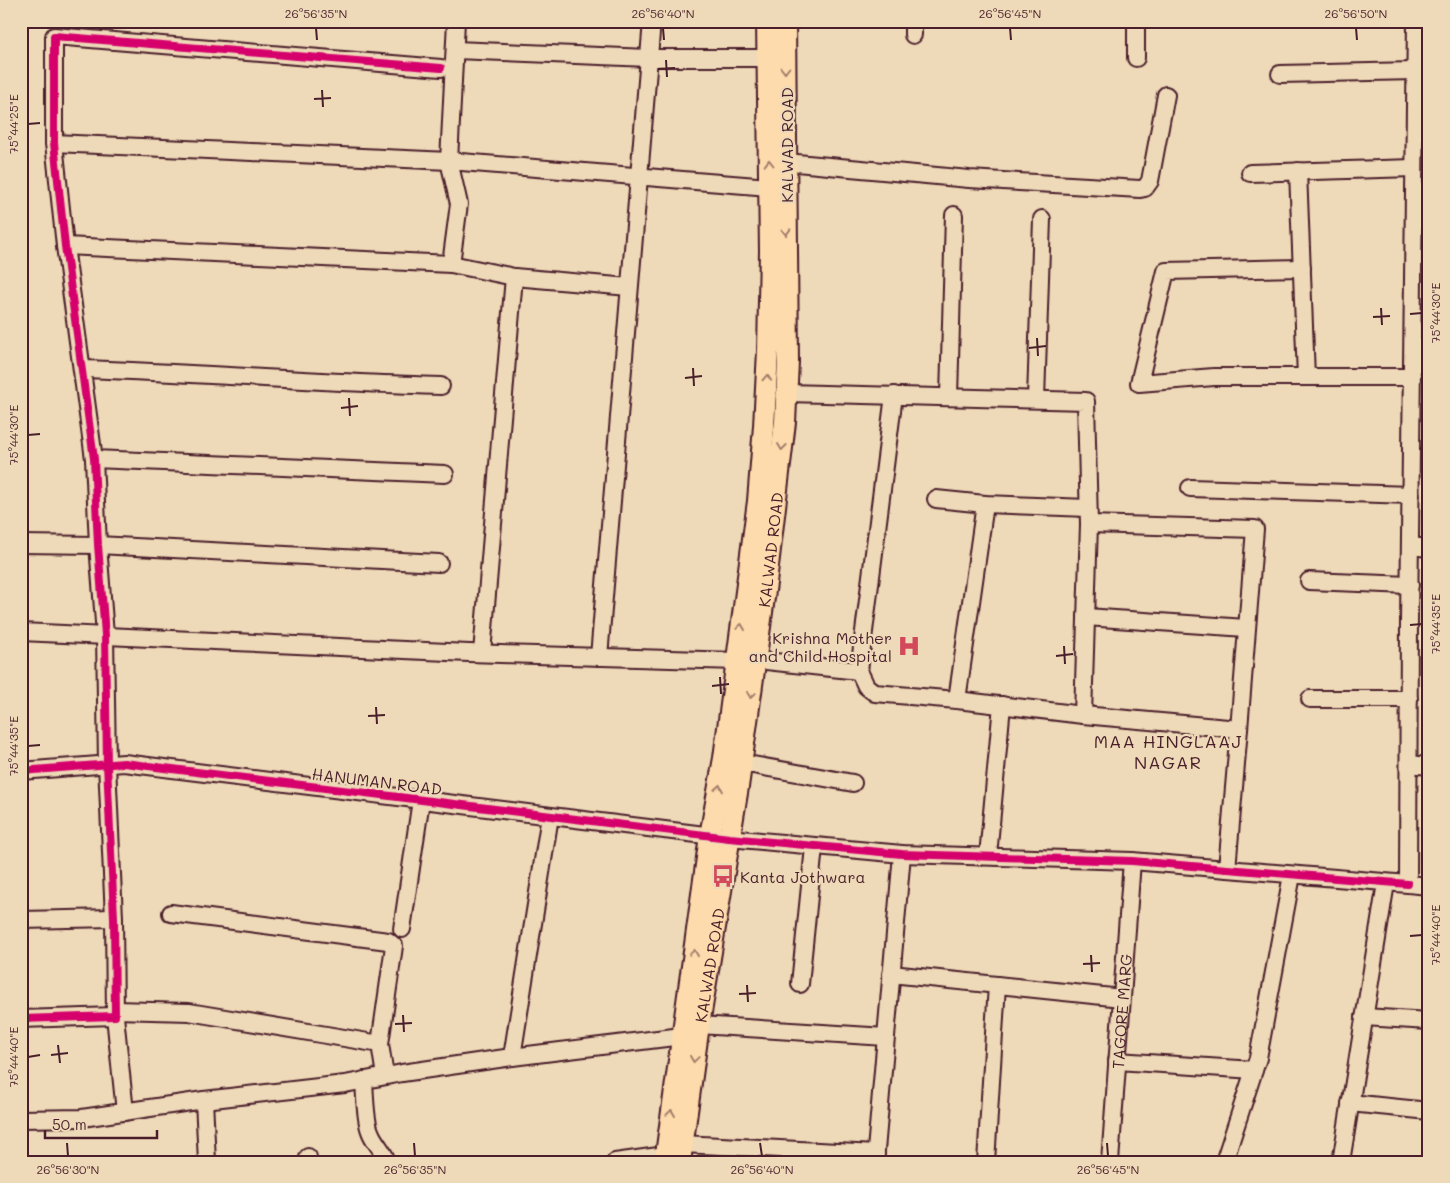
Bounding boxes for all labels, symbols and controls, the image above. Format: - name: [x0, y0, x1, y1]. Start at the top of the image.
- text: 26°56'35"N: [285, 5, 347, 21]
- text: 26°56'40"N: [632, 5, 695, 21]
- text: 26°56'45"N: [979, 5, 1041, 21]
- text: 26°56'50"N: [1325, 5, 1387, 21]
- one-way arrow: [780, 66, 790, 74]
- street label: KALWAD ROAD: [776, 87, 797, 203]
- text: 75°44'25"E: [5, 94, 21, 154]
- one-way arrow: [764, 159, 774, 166]
- one-way arrow: [781, 229, 791, 237]
- text: 75°44'30"E: [1427, 283, 1443, 343]
- one-way arrow: [762, 374, 772, 382]
- text: 75°44'30"E: [5, 405, 21, 465]
- one-way arrow: [777, 444, 788, 452]
- street label: KALWAD ROAD: [752, 491, 787, 608]
- text: 75°44'35"E: [1427, 594, 1443, 654]
- one-way arrow: [735, 622, 746, 630]
- place label: Krishna Mother and Child Hospital: [749, 627, 892, 666]
- hospital icon: Krishna Mother and Child Hospital: [896, 633, 922, 659]
- one-way arrow: [746, 692, 757, 700]
- text: 75°44'35"E: [5, 716, 21, 776]
- district label: MAA HINGLAAJ NAGAR: [1094, 729, 1242, 774]
- street label: HANUMAN ROAD: [311, 763, 443, 799]
- one-way arrow: [713, 783, 723, 792]
- bus stop icon: Kanta Jothwara: [710, 863, 736, 889]
- place label: Kanta Jothwara: [740, 866, 865, 887]
- text: 75°44'40"E: [1427, 905, 1443, 965]
- street label: KALWAD ROAD: [689, 906, 729, 1024]
- one-way arrow: [688, 948, 698, 957]
- street label: TAGORE MARG: [1106, 953, 1136, 1070]
- text: 75°44'40"E: [5, 1027, 21, 1087]
- one-way arrow: [689, 1056, 700, 1064]
- scale bar: [45, 1108, 158, 1140]
- one-way arrow: [665, 1109, 676, 1117]
- text: 50 m: [52, 1114, 87, 1134]
- text: 26°56'30"N: [37, 1161, 99, 1177]
- text: 26°56'35"N: [384, 1161, 446, 1177]
- text: 26°56'40"N: [731, 1161, 794, 1177]
- text: 26°56'45"N: [1077, 1161, 1139, 1177]

